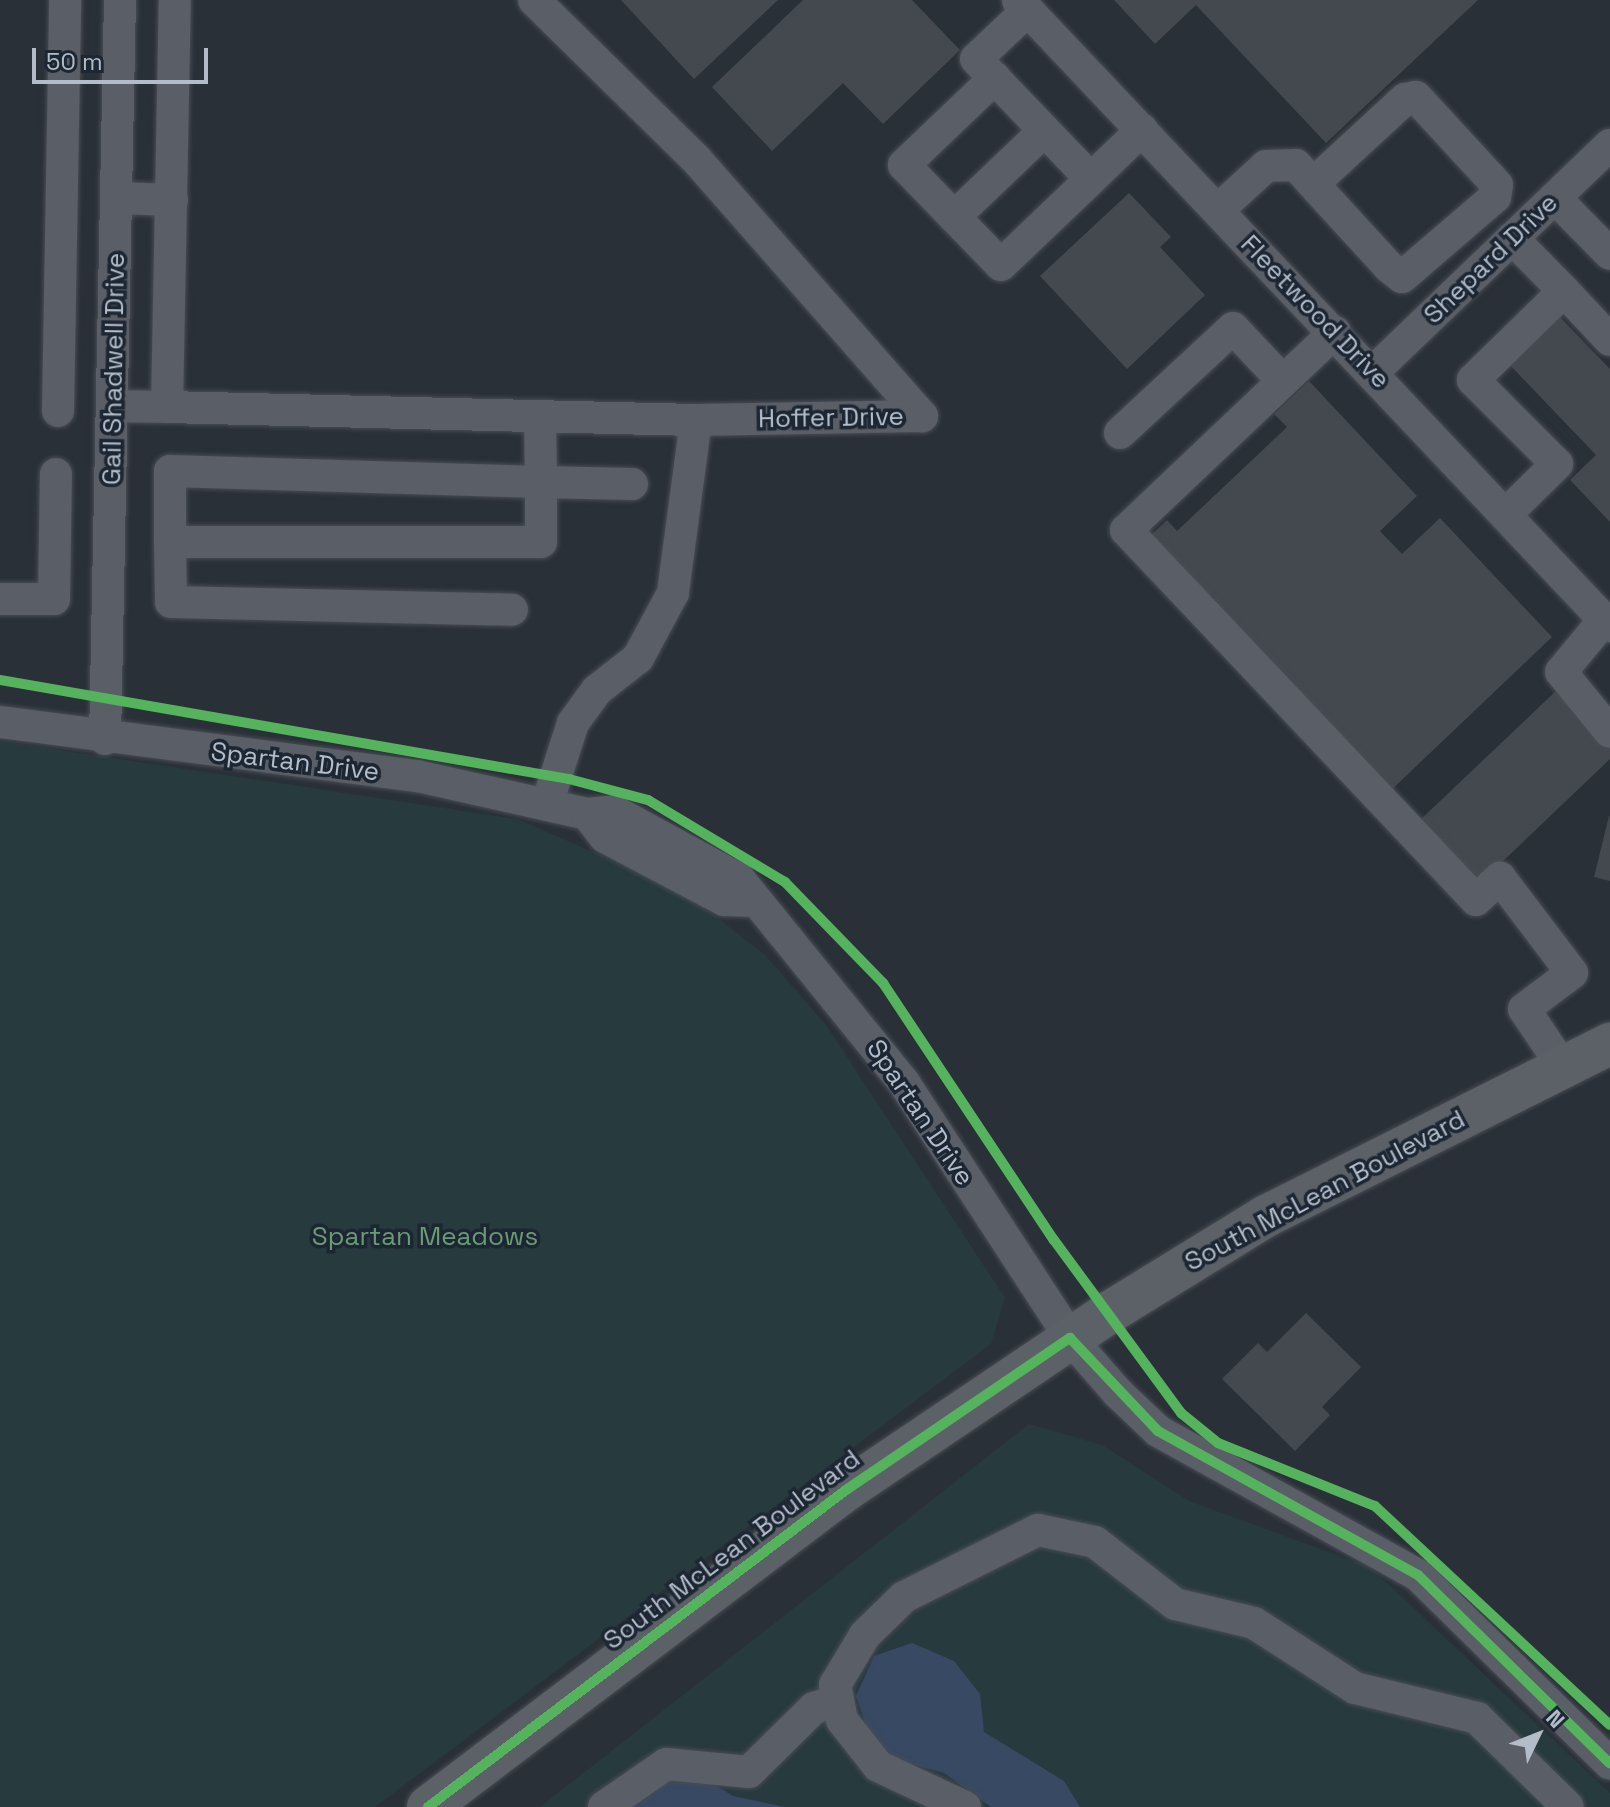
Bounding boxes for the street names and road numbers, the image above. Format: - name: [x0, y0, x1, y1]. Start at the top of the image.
- street label: Shepard Drive: [1418, 187, 1564, 331]
- street label: Fleetwood Drive: [1234, 229, 1396, 395]
- street label: Gail Shadwell Drive: [96, 253, 132, 485]
- street label: Hoffer Drive: [758, 401, 904, 435]
- street label: Spartan Drive: [209, 736, 381, 788]
- street label: Spartan Drive: [860, 1034, 980, 1192]
- street label: South McLean Boulevard: [1180, 1104, 1470, 1278]
- street label: South McLean Boulevard: [598, 1443, 866, 1657]

